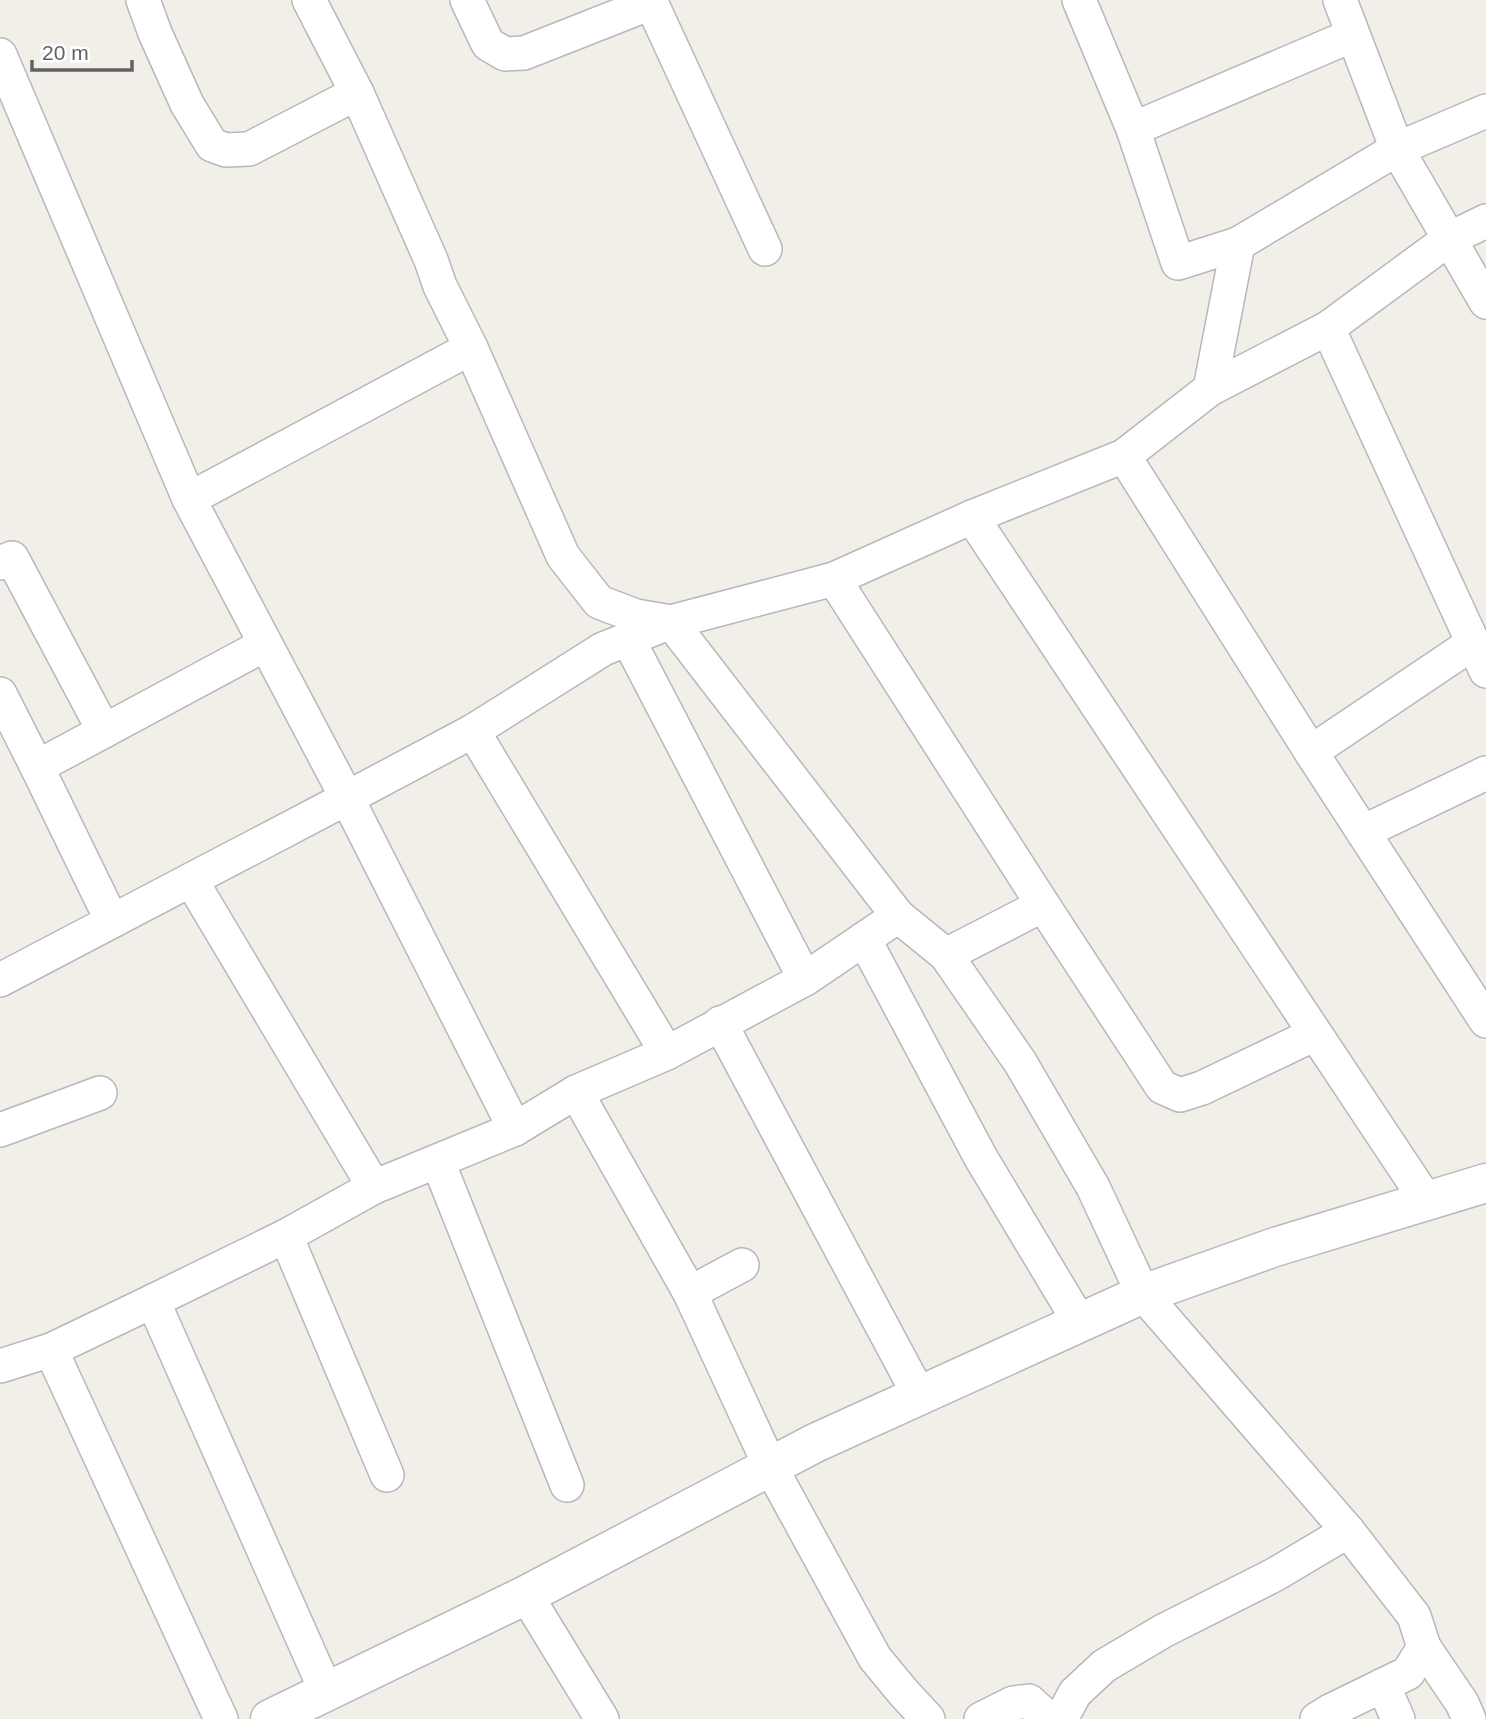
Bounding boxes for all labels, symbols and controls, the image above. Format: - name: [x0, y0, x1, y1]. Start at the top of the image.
- scale bar: [32, 28, 131, 72]
- text: 20 m: [42, 41, 89, 64]

